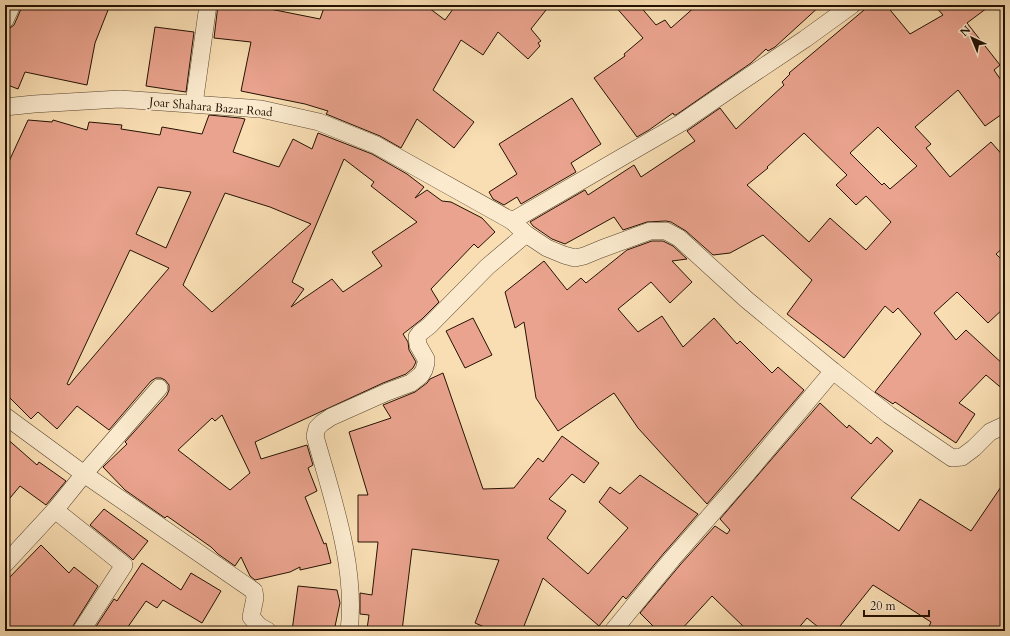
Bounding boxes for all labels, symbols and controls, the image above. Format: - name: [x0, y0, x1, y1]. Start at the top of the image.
- north arrow: [952, 18, 992, 58]
- text: N: [957, 22, 974, 40]
- street label: Joar Shahara Bazar Road: [147, 93, 274, 120]
- scale bar: [864, 592, 929, 618]
- text: 20 m: [870, 598, 897, 614]

